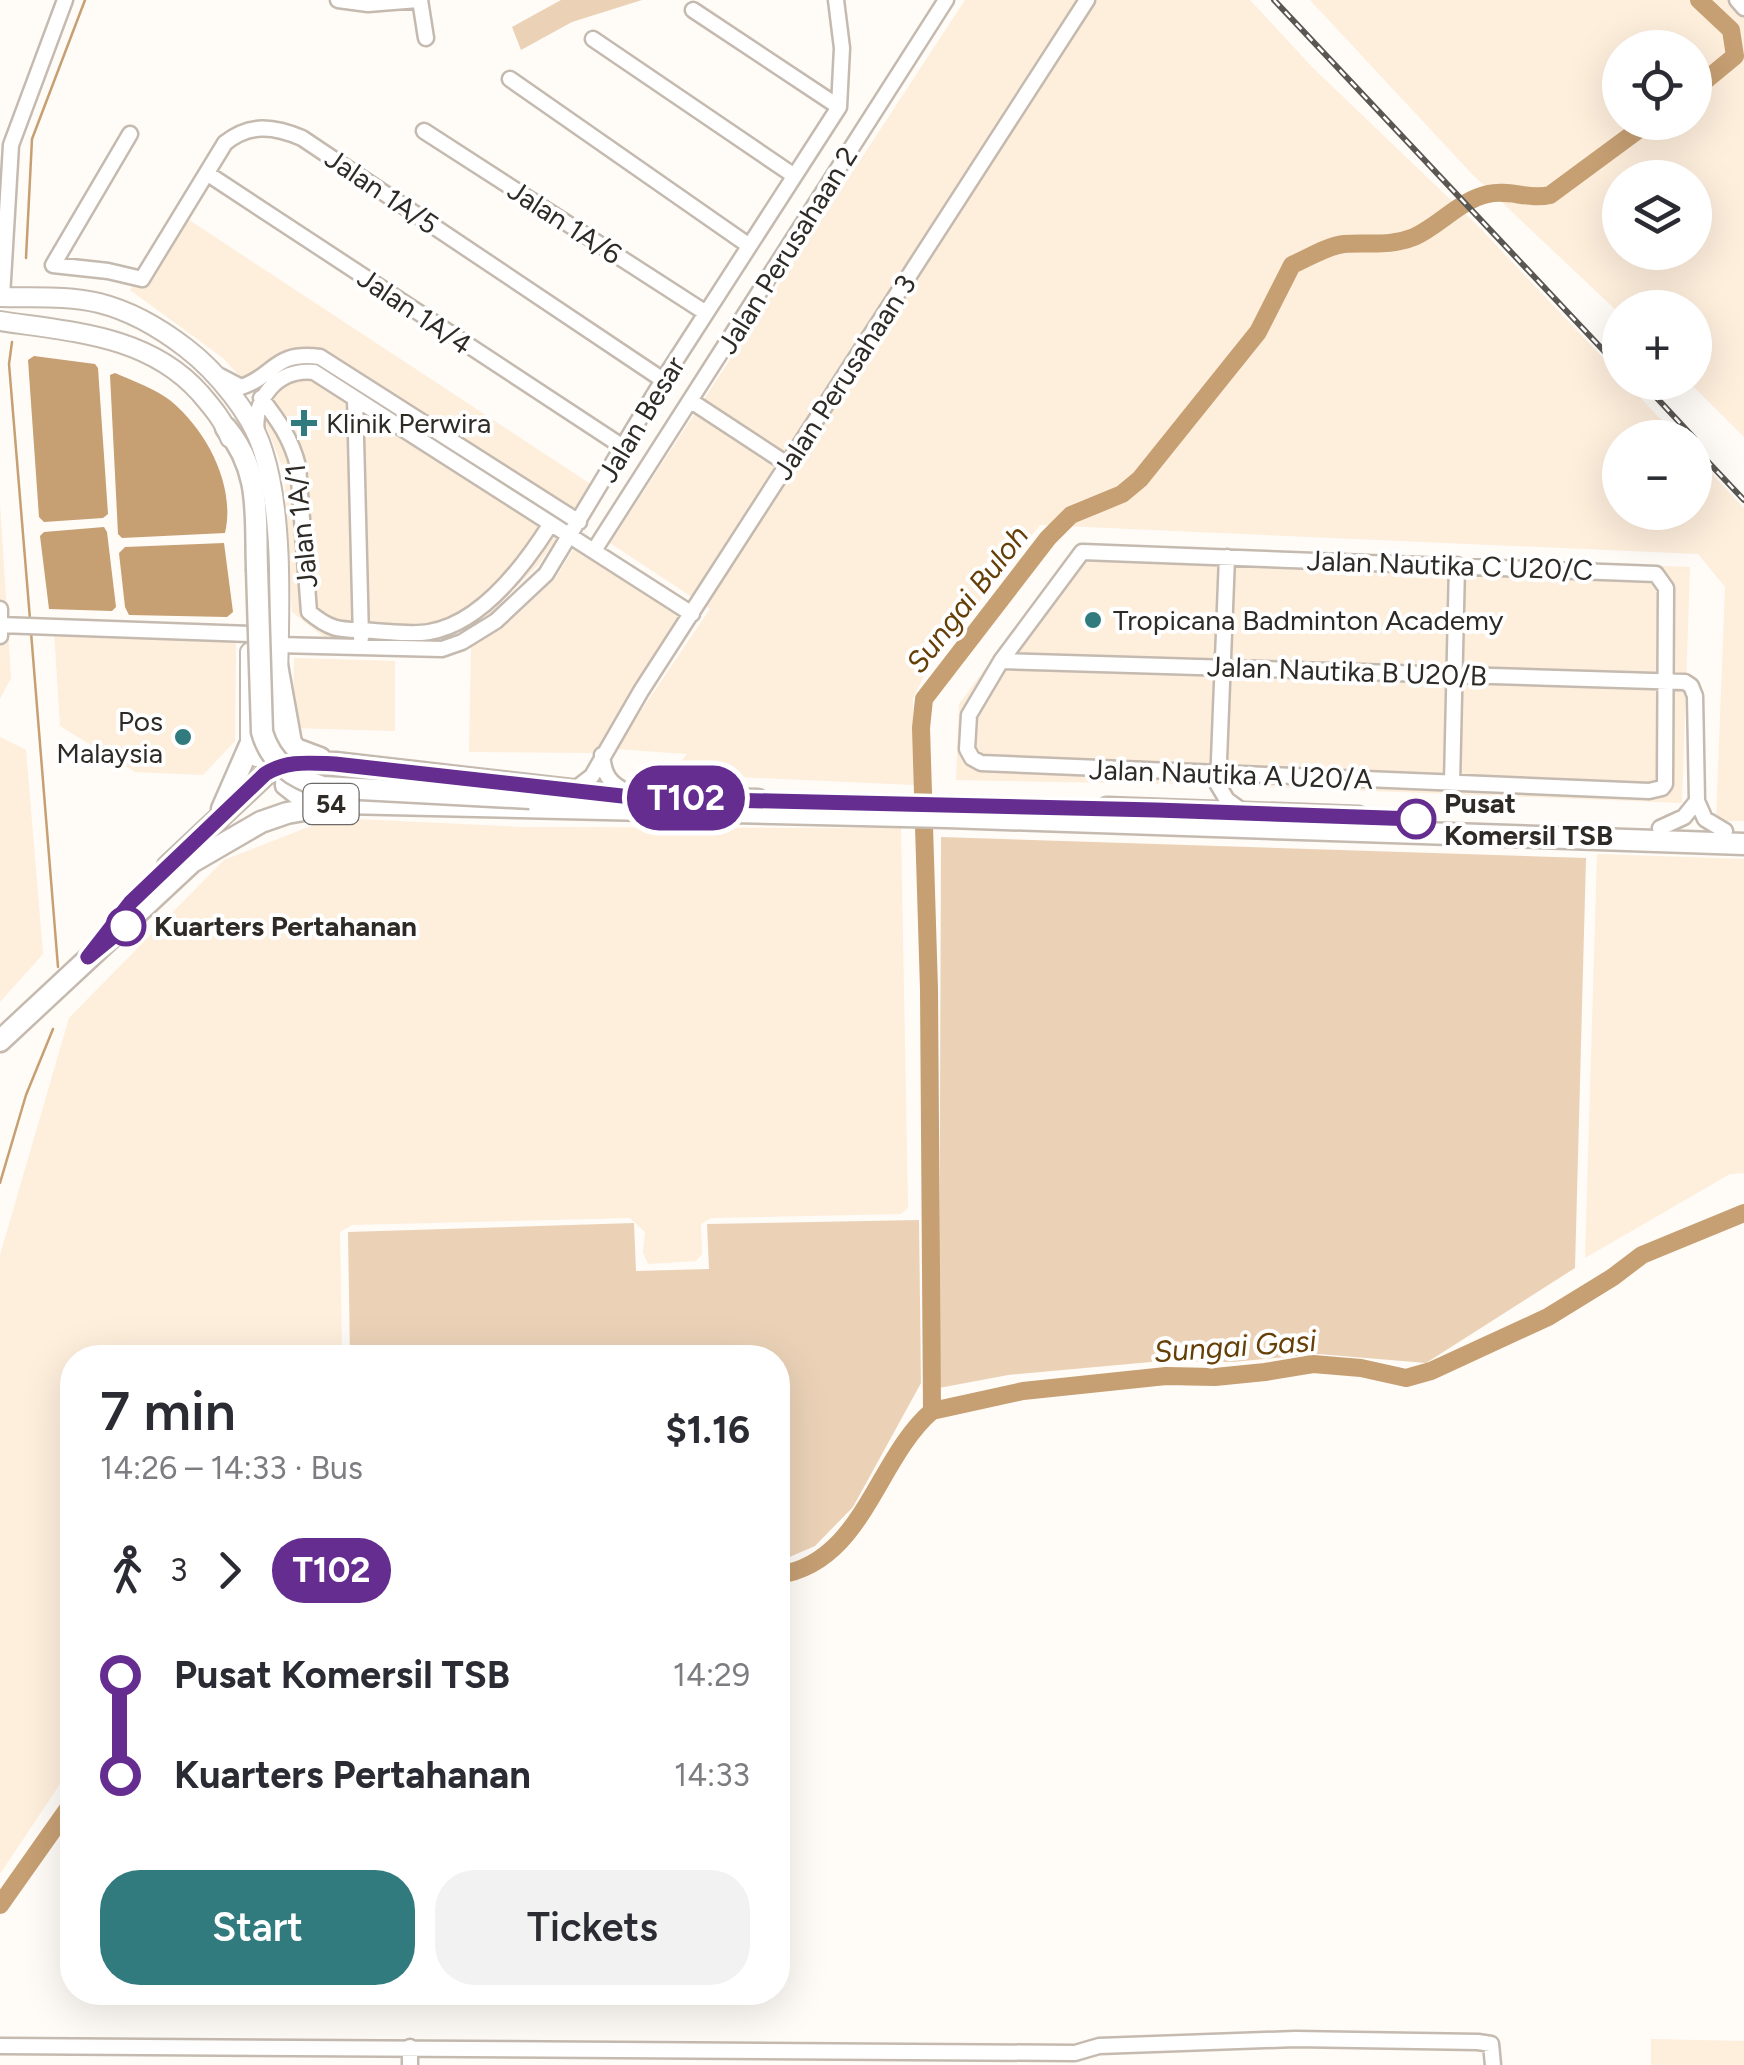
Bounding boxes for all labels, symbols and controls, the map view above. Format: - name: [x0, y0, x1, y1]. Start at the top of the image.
- map controls: [1602, 30, 1712, 530]
- button: locate: [1602, 30, 1712, 140]
- street label: Jalan Perusahaan 2: [710, 140, 864, 360]
- street label: Jalan 1A/5: [319, 141, 445, 241]
- button: layers: [1602, 160, 1712, 270]
- street label: Jalan 1A/6: [502, 173, 628, 271]
- street label: Jalan 1A/4: [351, 260, 479, 362]
- street label: Jalan Perusahaan 3: [765, 268, 923, 486]
- button: +: [1602, 290, 1712, 400]
- street label: Jalan Besar: [590, 349, 692, 488]
- place label: Klinik Perwira: [326, 406, 491, 440]
- marker: Klinik Perwira: [291, 410, 317, 436]
- button: −: [1602, 420, 1712, 530]
- street label: Jalan 1A/1: [278, 462, 324, 590]
- water label: Sungai Buloh: [898, 518, 1036, 680]
- street label: Jalan Nautika C U20/C: [1306, 543, 1594, 587]
- place label: Tropicana Badminton Academy: [1113, 603, 1504, 637]
- marker: Tropicana Badminton Academy: [1082, 609, 1104, 631]
- street label: Jalan Nautika B U20/B: [1206, 649, 1488, 693]
- place label: Pos Malaysia: [56, 704, 163, 770]
- marker: Pos Malaysia: [172, 726, 194, 748]
- street label: Jalan Nautika A U20/A: [1089, 752, 1374, 796]
- line badge: T102: [616, 766, 756, 830]
- text: T102: [647, 777, 725, 819]
- road number: 54: [304, 784, 358, 824]
- place label: Pusat Komersil TSB: [1444, 786, 1613, 852]
- marker: Pusat Komersil TSB: [1397, 800, 1435, 838]
- marker: Kuarters Pertahanan: [107, 907, 145, 945]
- place label: Kuarters Pertahanan: [154, 909, 417, 943]
- water label: Sungai Gasi: [1152, 1322, 1319, 1370]
- text: 7 min: [100, 1378, 236, 1444]
- text: $1.16: [665, 1407, 750, 1453]
- text: 14:26 – 14:33 · Bus: [100, 1449, 363, 1487]
- icon: walk: [100, 1543, 155, 1598]
- icon: forward: [202, 1543, 257, 1598]
- text: T102: [292, 1549, 371, 1591]
- text: 3: [170, 1551, 187, 1589]
- text: Pusat Komersil TSB: [174, 1652, 510, 1698]
- text: 14:29: [673, 1656, 750, 1694]
- text: Kuarters Pertahanan: [174, 1752, 531, 1798]
- text: 14:33: [674, 1756, 750, 1794]
- button: Start: [100, 1870, 415, 1985]
- button: Tickets: [435, 1870, 750, 1985]

